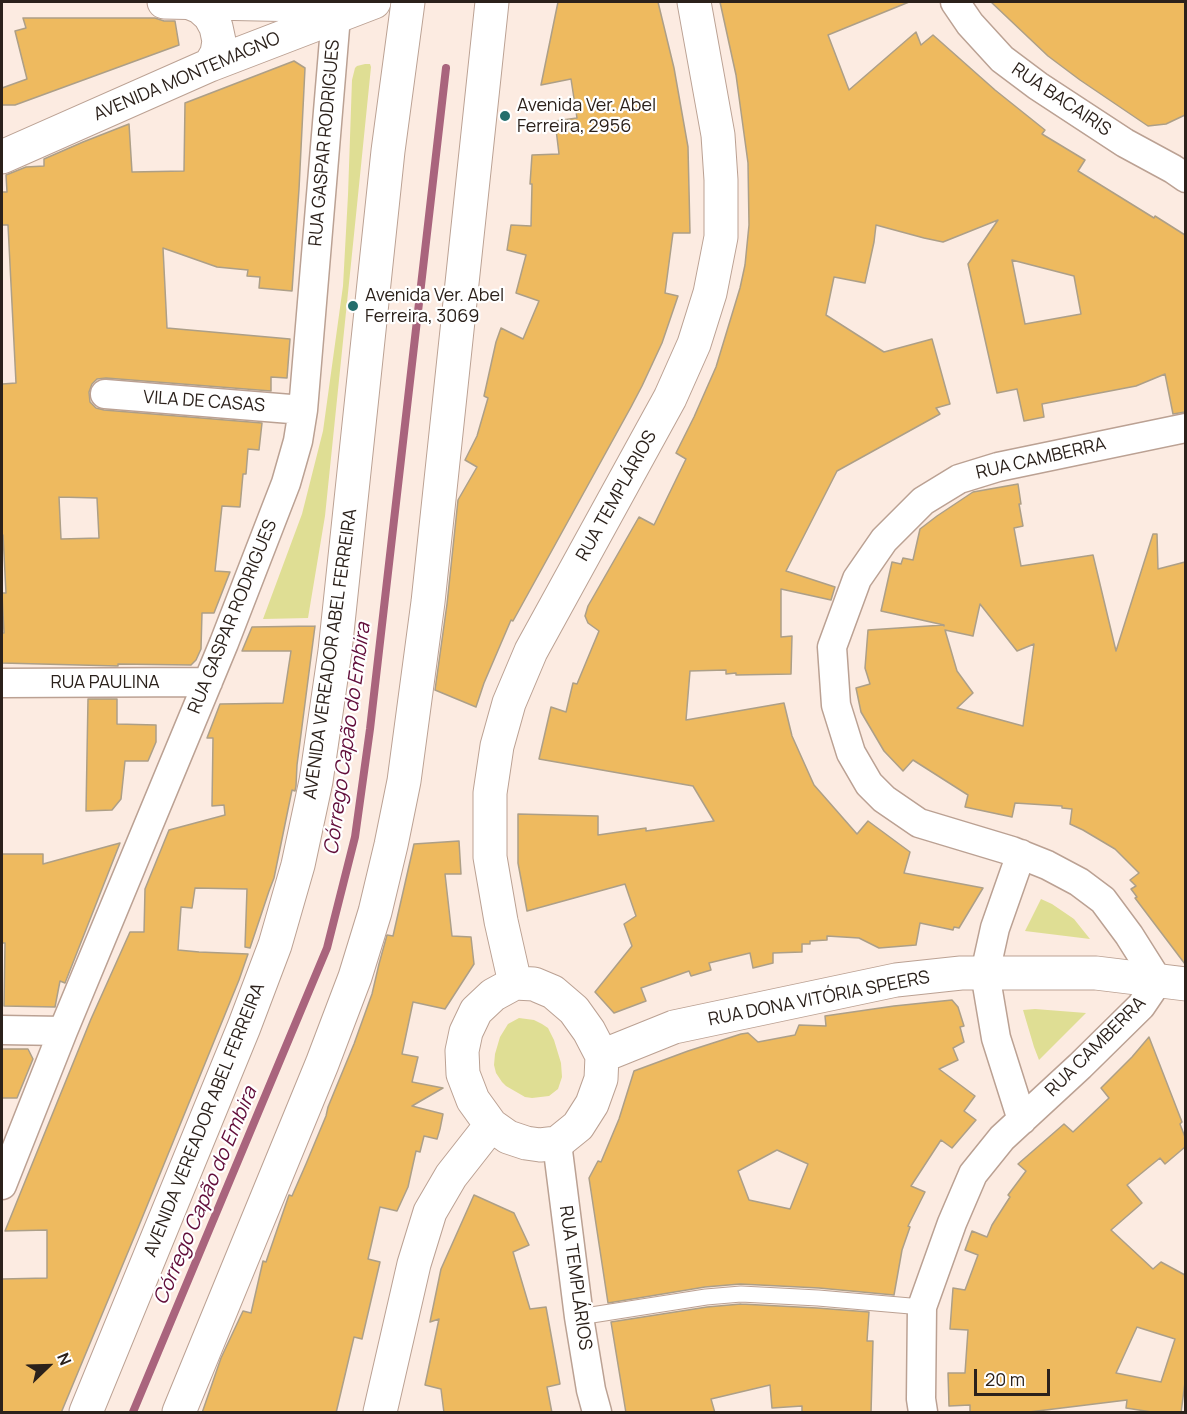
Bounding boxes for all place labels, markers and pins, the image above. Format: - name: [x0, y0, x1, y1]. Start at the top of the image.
- place label: Avenida Ver. Abel Ferreira, 2956: [517, 95, 656, 138]
- marker: Avenida Ver. Abel Ferreira, 2956: [498, 109, 512, 123]
- place label: Avenida Ver. Abel Ferreira, 3069: [365, 285, 504, 328]
- marker: Avenida Ver. Abel Ferreira, 3069: [346, 299, 360, 313]

